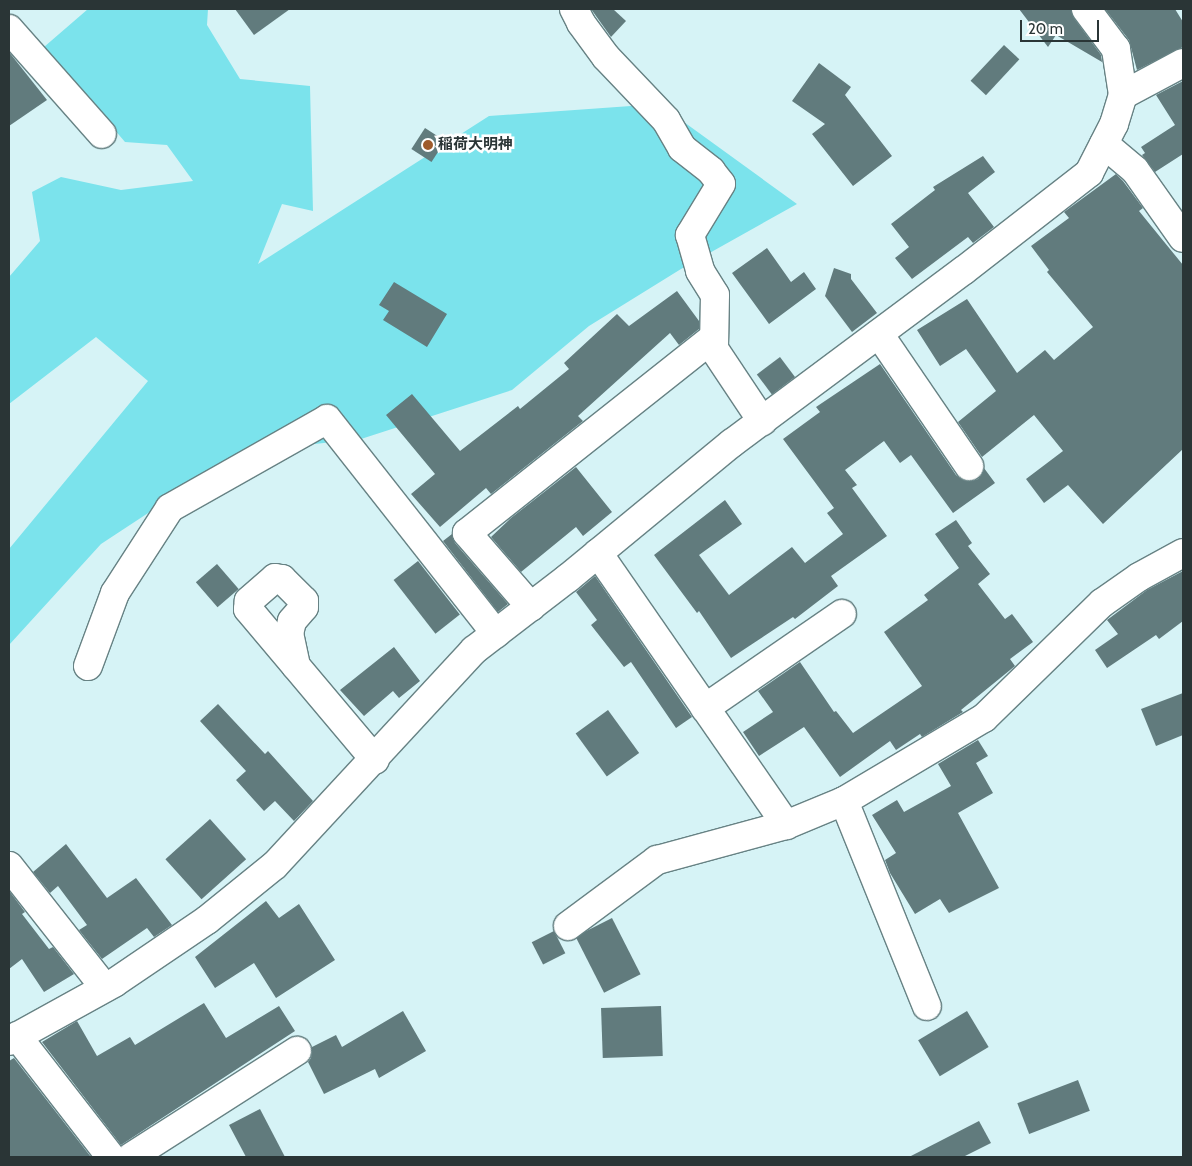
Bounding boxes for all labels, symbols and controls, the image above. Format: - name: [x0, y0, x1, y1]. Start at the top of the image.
- scale bar: [1022, 10, 1101, 42]
- text: 20 m: [1028, 20, 1063, 38]
- place label: 稲荷大明神: [438, 136, 513, 154]
- marker: 稲荷大明神: [422, 139, 434, 151]

